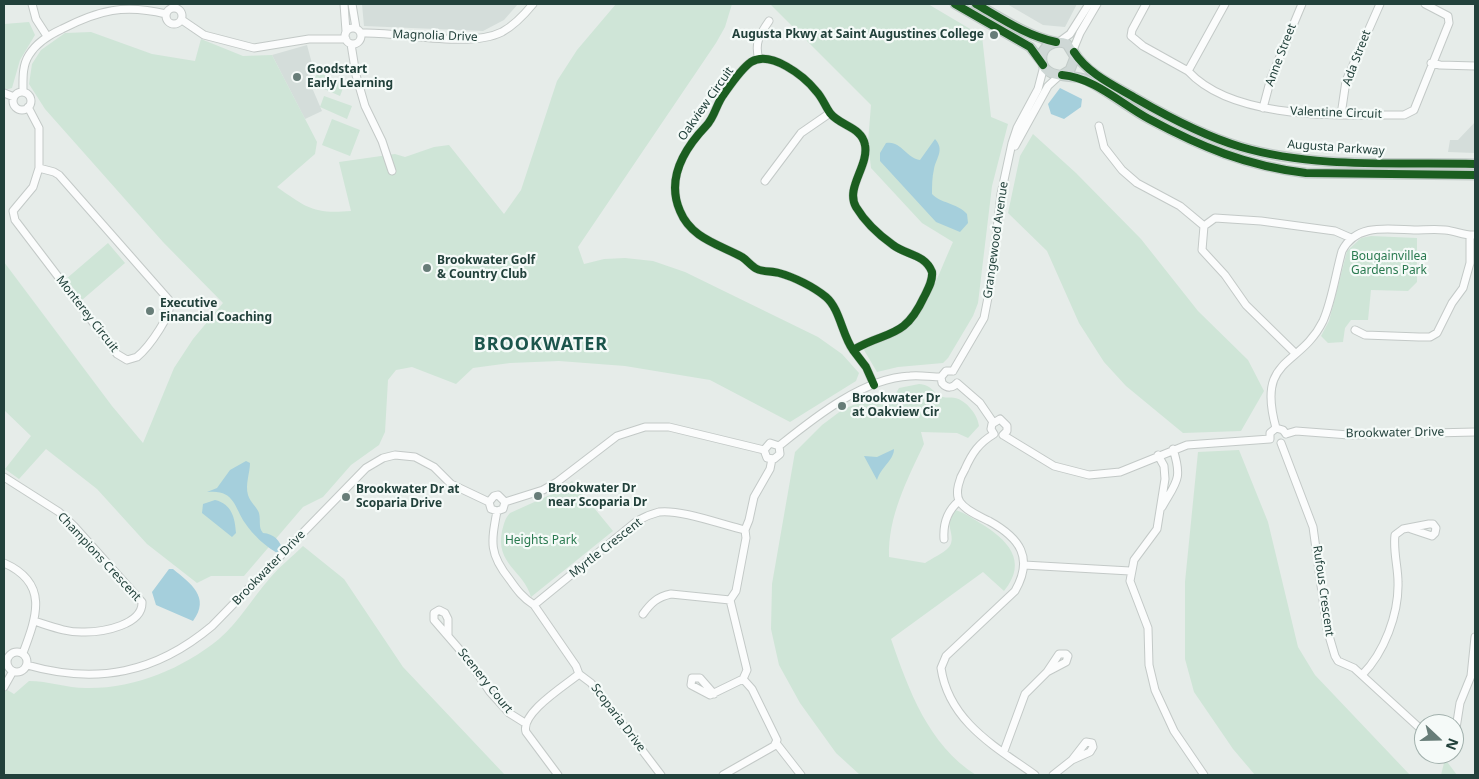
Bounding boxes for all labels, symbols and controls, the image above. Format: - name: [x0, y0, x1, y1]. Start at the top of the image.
- street label: Anne Street: [1262, 22, 1300, 88]
- street label: Magnolia Drive: [392, 27, 478, 45]
- place label: Augusta Pkwy at Saint Augustines College: [732, 28, 984, 42]
- street label: Ada Street: [1340, 28, 1374, 88]
- marker: Augusta Pkwy at Saint Augustines College: [988, 29, 1000, 41]
- place label: Goodstart Early Learning: [307, 63, 393, 91]
- street label: Oakview Circuit: [675, 64, 737, 144]
- marker: Goodstart Early Learning: [291, 71, 303, 83]
- street label: Valentine Circuit: [1290, 104, 1382, 122]
- street label: Augusta Parkway: [1287, 137, 1385, 159]
- street label: Grangewood Avenue: [981, 181, 1011, 299]
- park label: Bougainvillea Gardens Park: [1351, 250, 1427, 278]
- place label: Brookwater Golf & Country Club: [437, 254, 535, 282]
- marker: Brookwater Golf & Country Club: [421, 262, 433, 274]
- street label: Monterey Circuit: [53, 273, 121, 355]
- place label: Executive Financial Coaching: [160, 297, 272, 325]
- marker: Executive Financial Coaching: [144, 305, 156, 317]
- district label: BROOKWATER: [473, 334, 609, 356]
- place label: Brookwater Dr at Oakview Cir: [852, 392, 940, 420]
- marker: Brookwater Dr at Oakview Cir: [836, 400, 848, 412]
- street label: Brookwater Drive: [1346, 425, 1444, 441]
- place label: Brookwater Dr near Scoparia Dr: [548, 482, 647, 510]
- place label: Brookwater Dr at Scoparia Drive: [356, 483, 460, 511]
- marker: Brookwater Dr near Scoparia Dr: [532, 490, 544, 502]
- marker: Brookwater Dr at Scoparia Drive: [340, 491, 352, 503]
- street label: Champions Crescent: [54, 510, 144, 604]
- street label: Myrtle Crescent: [567, 515, 645, 581]
- street label: Brookwater Drive: [230, 528, 308, 608]
- park label: Heights Park: [505, 534, 577, 548]
- street label: Rufous Crescent: [1309, 545, 1337, 637]
- street label: Scenery Court: [455, 646, 515, 716]
- street label: Scoparia Drive: [588, 681, 648, 755]
- north arrow: [1414, 714, 1464, 764]
- text: N: [1442, 735, 1463, 753]

